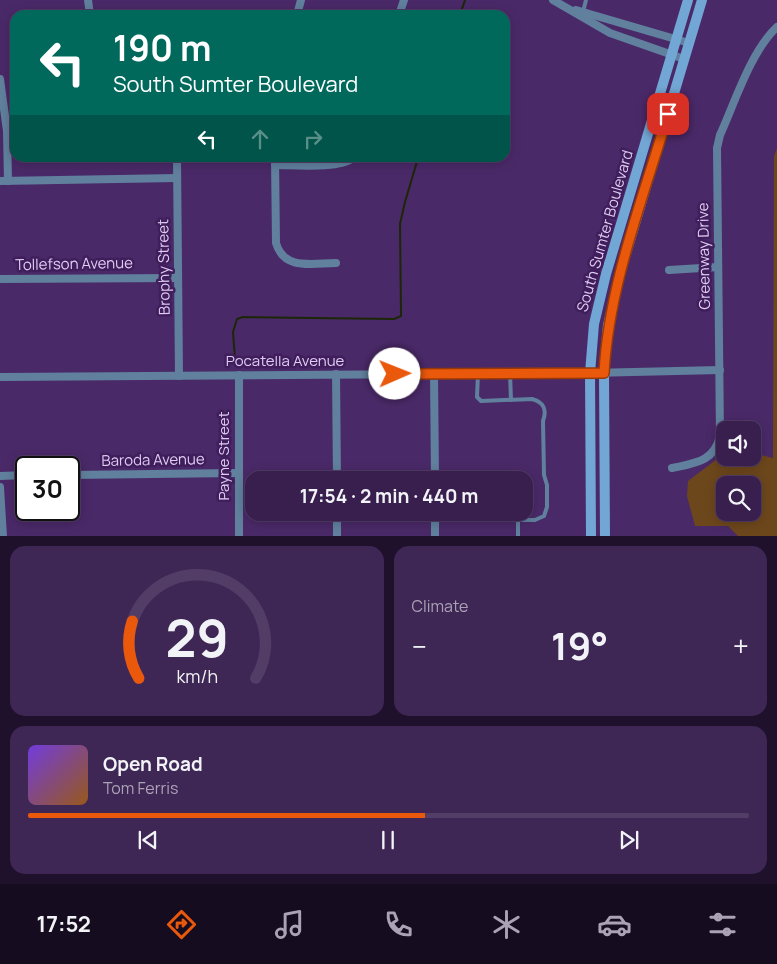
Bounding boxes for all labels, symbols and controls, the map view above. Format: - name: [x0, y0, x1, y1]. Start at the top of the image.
- text: 190 m: [113, 24, 212, 72]
- icon: left: [30, 30, 95, 95]
- text: South Sumter Boulevard: [113, 69, 358, 99]
- pin: [647, 93, 689, 135]
- icon: arrive: [654, 100, 682, 128]
- icon: left: [193, 125, 221, 153]
- icon: ahead: [246, 125, 274, 153]
- icon: right: [299, 125, 327, 153]
- street label: South Sumter Boulevard: [571, 148, 638, 314]
- street label: Greenway Drive: [692, 202, 715, 310]
- street label: Brophy Street: [152, 219, 175, 315]
- street label: Tollefson Avenue: [15, 252, 133, 275]
- position arrow: [368, 347, 420, 399]
- street label: Pocatella Avenue: [226, 350, 345, 371]
- street label: Payne Street: [213, 411, 234, 501]
- map controls: [716, 421, 761, 521]
- button: sound: [716, 421, 761, 466]
- street label: Baroda Avenue: [101, 448, 205, 471]
- speed limit sign: 30: [15, 456, 80, 521]
- button: search: [716, 476, 761, 521]
- text: 17:54 · 2 min · 440 m: [300, 483, 478, 509]
- text: Climate: [412, 595, 468, 617]
- text: 29: [165, 602, 228, 673]
- text: 19°: [551, 619, 608, 671]
- text: −: [412, 627, 427, 665]
- text: +: [733, 627, 749, 665]
- text: km/h: [176, 664, 218, 688]
- text: Open Road: [103, 751, 203, 777]
- text: Tom Ferris: [103, 777, 178, 799]
- icon: previous: [134, 826, 162, 854]
- icon: pause: [374, 826, 402, 854]
- icon: next: [615, 826, 643, 854]
- icon: directions: [164, 907, 199, 942]
- icon: music: [272, 907, 307, 942]
- icon: phone: [381, 907, 416, 942]
- icon: climate: [489, 907, 524, 942]
- icon: car: [597, 907, 632, 942]
- icon: filters: [705, 907, 740, 942]
- text: 17:52: [37, 909, 91, 939]

